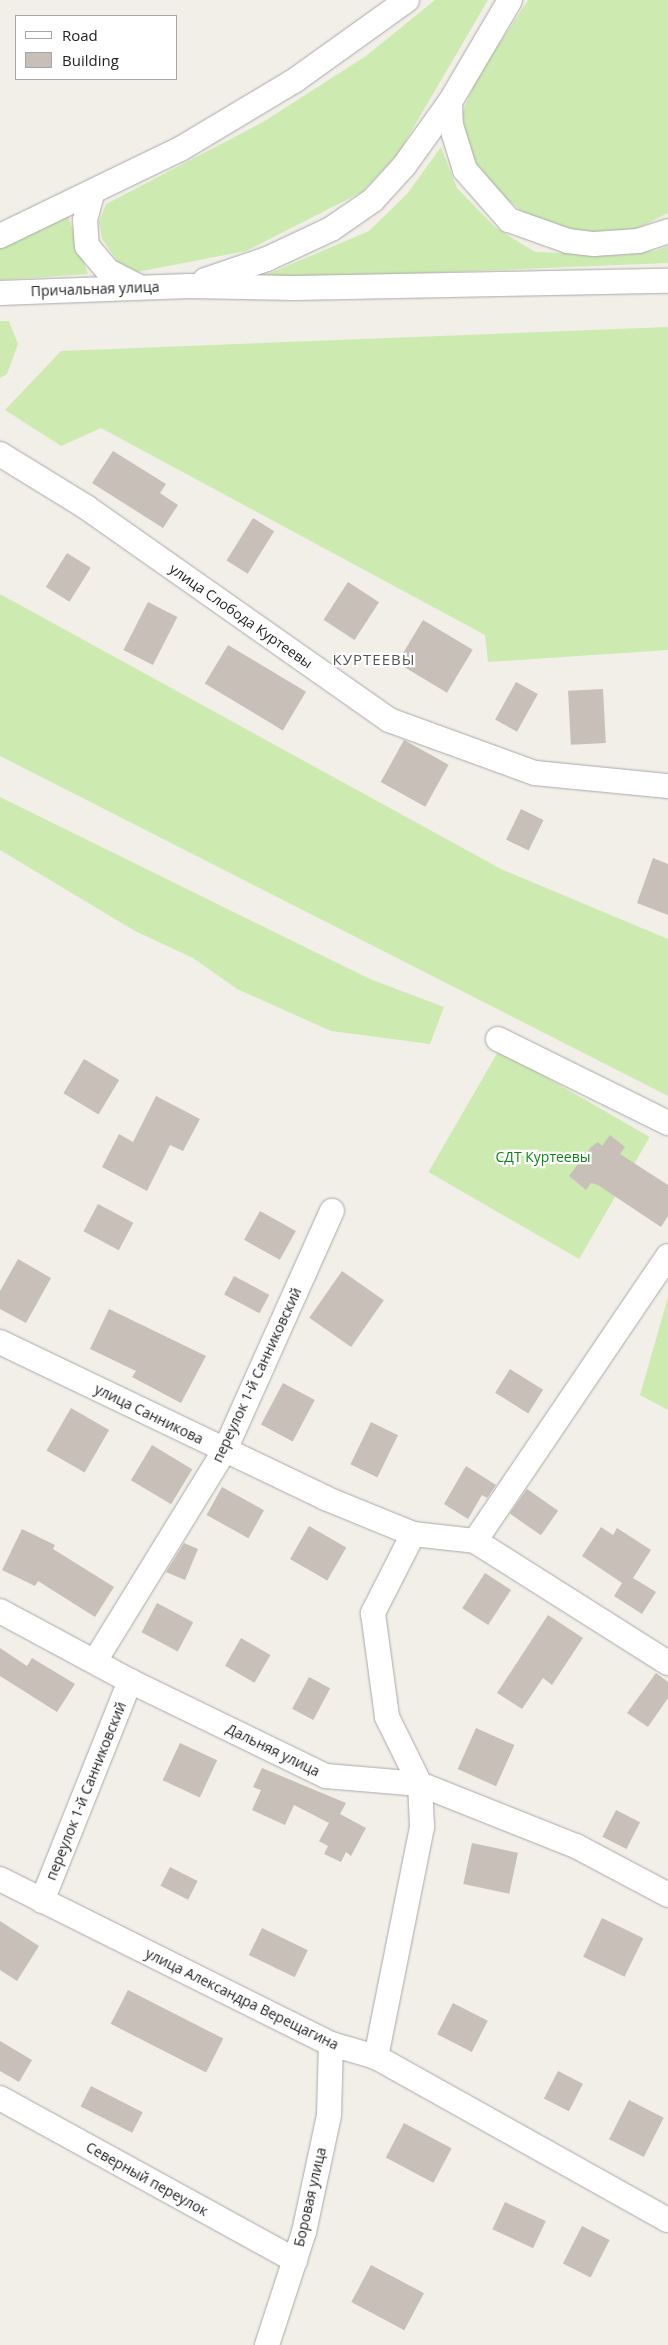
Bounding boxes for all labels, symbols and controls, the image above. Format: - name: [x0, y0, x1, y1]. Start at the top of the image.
- legend: [15, 15, 178, 80]
- text: Road: [62, 25, 98, 45]
- text: Building: [62, 50, 119, 70]
- street label: Причальная улица: [30, 278, 160, 300]
- street label: улица Слобода Куртеевы: [166, 560, 316, 672]
- district label: КУРТЕЕВЫ: [332, 651, 416, 669]
- park label: СДТ Куртеевы: [496, 1149, 590, 1165]
- street label: переулок 1-й Санниковский: [209, 1285, 305, 1465]
- street label: улица Санникова: [92, 1380, 206, 1448]
- street label: переулок 1-й Санниковский: [42, 1699, 130, 1883]
- street label: Дальняя улица: [223, 1720, 323, 1780]
- street label: улица Александра Верещагина: [143, 1945, 341, 2053]
- street label: Северный переулок: [83, 2138, 211, 2220]
- street label: Боровая улица: [290, 2146, 330, 2248]

